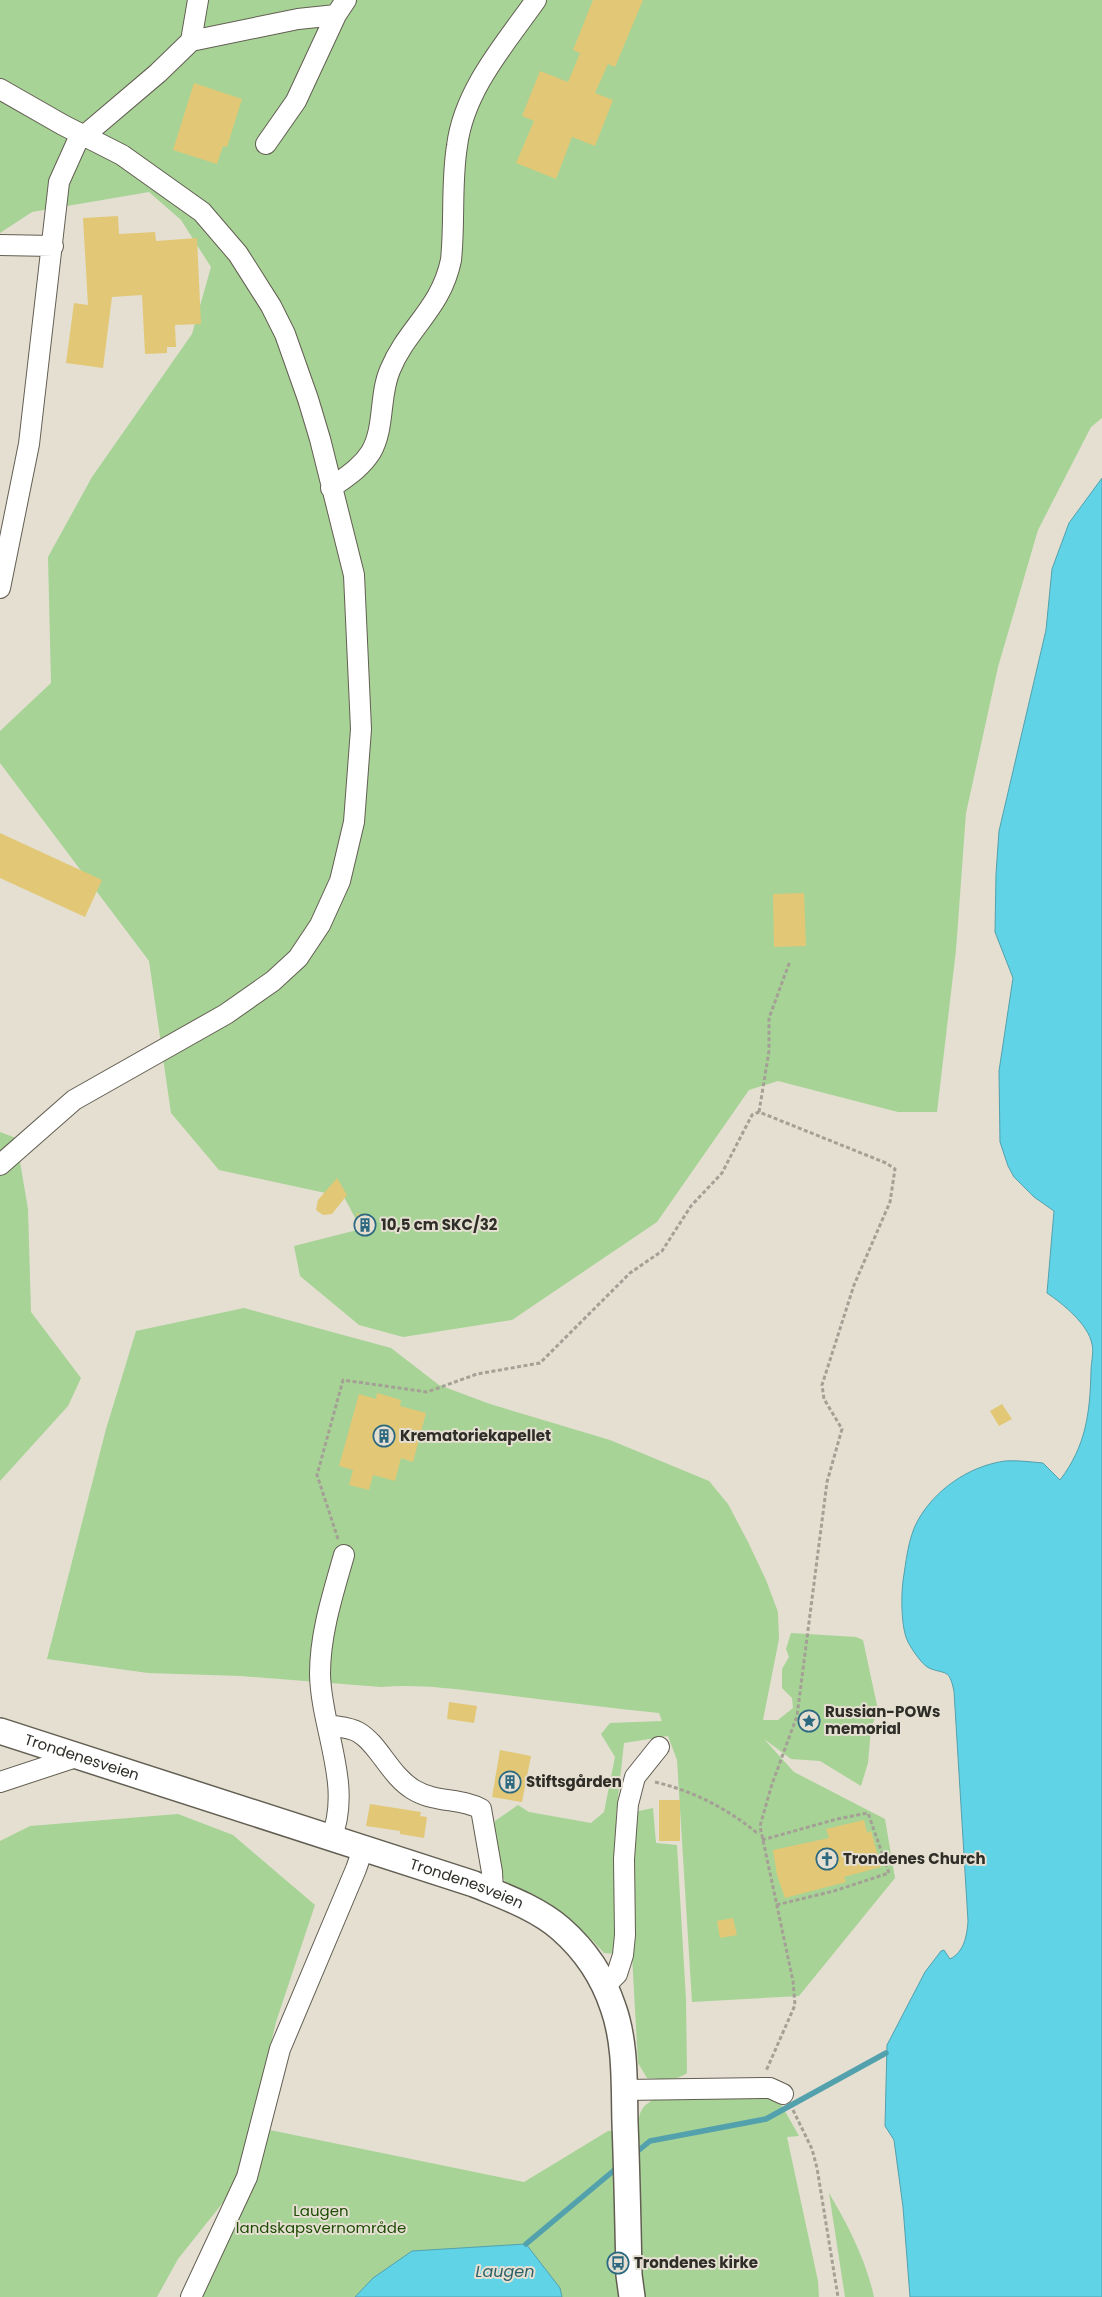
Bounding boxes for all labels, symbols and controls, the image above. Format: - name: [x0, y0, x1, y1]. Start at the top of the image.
- building icon: 10,5 cm SKC/32: [353, 1213, 377, 1237]
- place label: 10,5 cm SKC/32: [381, 1214, 498, 1235]
- building icon: Krematoriekapellet: [372, 1424, 396, 1448]
- place label: Krematoriekapellet: [400, 1425, 551, 1446]
- place label: Russian-POWs memorial: [825, 1701, 940, 1739]
- place icon: Russian-POWs memorial: [797, 1709, 821, 1733]
- street label: Trondenesveien: [22, 1729, 142, 1785]
- building icon: Stiftsgården: [498, 1770, 522, 1794]
- place label: Stiftsgården: [526, 1771, 622, 1792]
- church icon: Trondenes Church: [815, 1847, 839, 1871]
- place label: Trondenes Church: [843, 1848, 986, 1869]
- street label: Trondenesveien: [407, 1853, 527, 1914]
- park label: Laugen landskapsvernområde: [236, 2200, 406, 2238]
- bus stop icon: Trondenes kirke: [606, 2251, 630, 2275]
- place label: Trondenes kirke: [634, 2252, 758, 2273]
- water label: Laugen: [476, 2260, 534, 2283]

